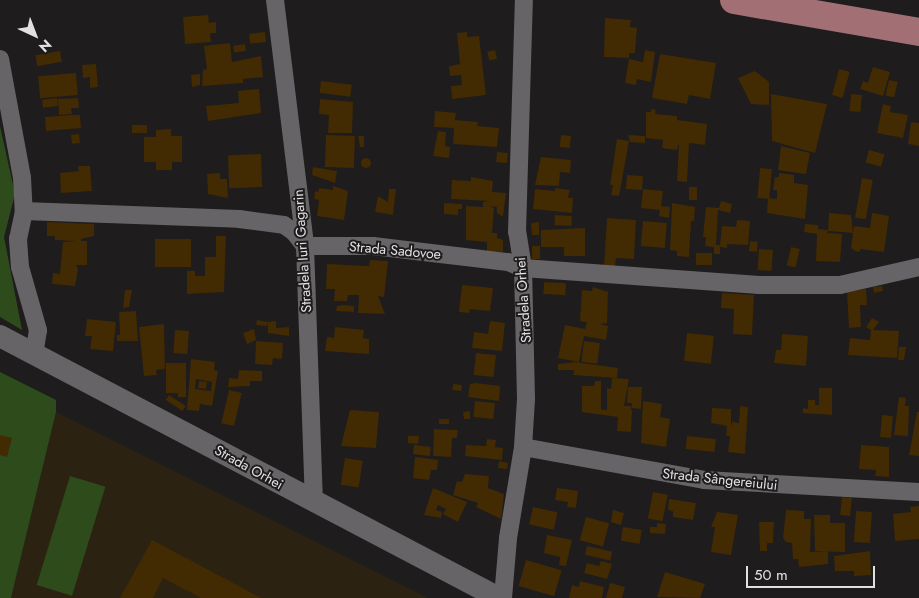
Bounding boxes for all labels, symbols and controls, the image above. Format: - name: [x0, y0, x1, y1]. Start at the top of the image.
- north arrow: [10, 10, 60, 60]
- text: N: [34, 35, 56, 57]
- street label: Stradela Iuri Gagarin: [289, 189, 315, 313]
- street label: Strada Sadovoe: [348, 238, 442, 262]
- street label: Stradela Orhei: [512, 257, 534, 343]
- street label: Strada Orhei: [212, 441, 286, 493]
- street label: Strada Sângereiului: [662, 465, 778, 493]
- scale bar: [749, 556, 878, 588]
- text: 50 m: [754, 564, 788, 586]

